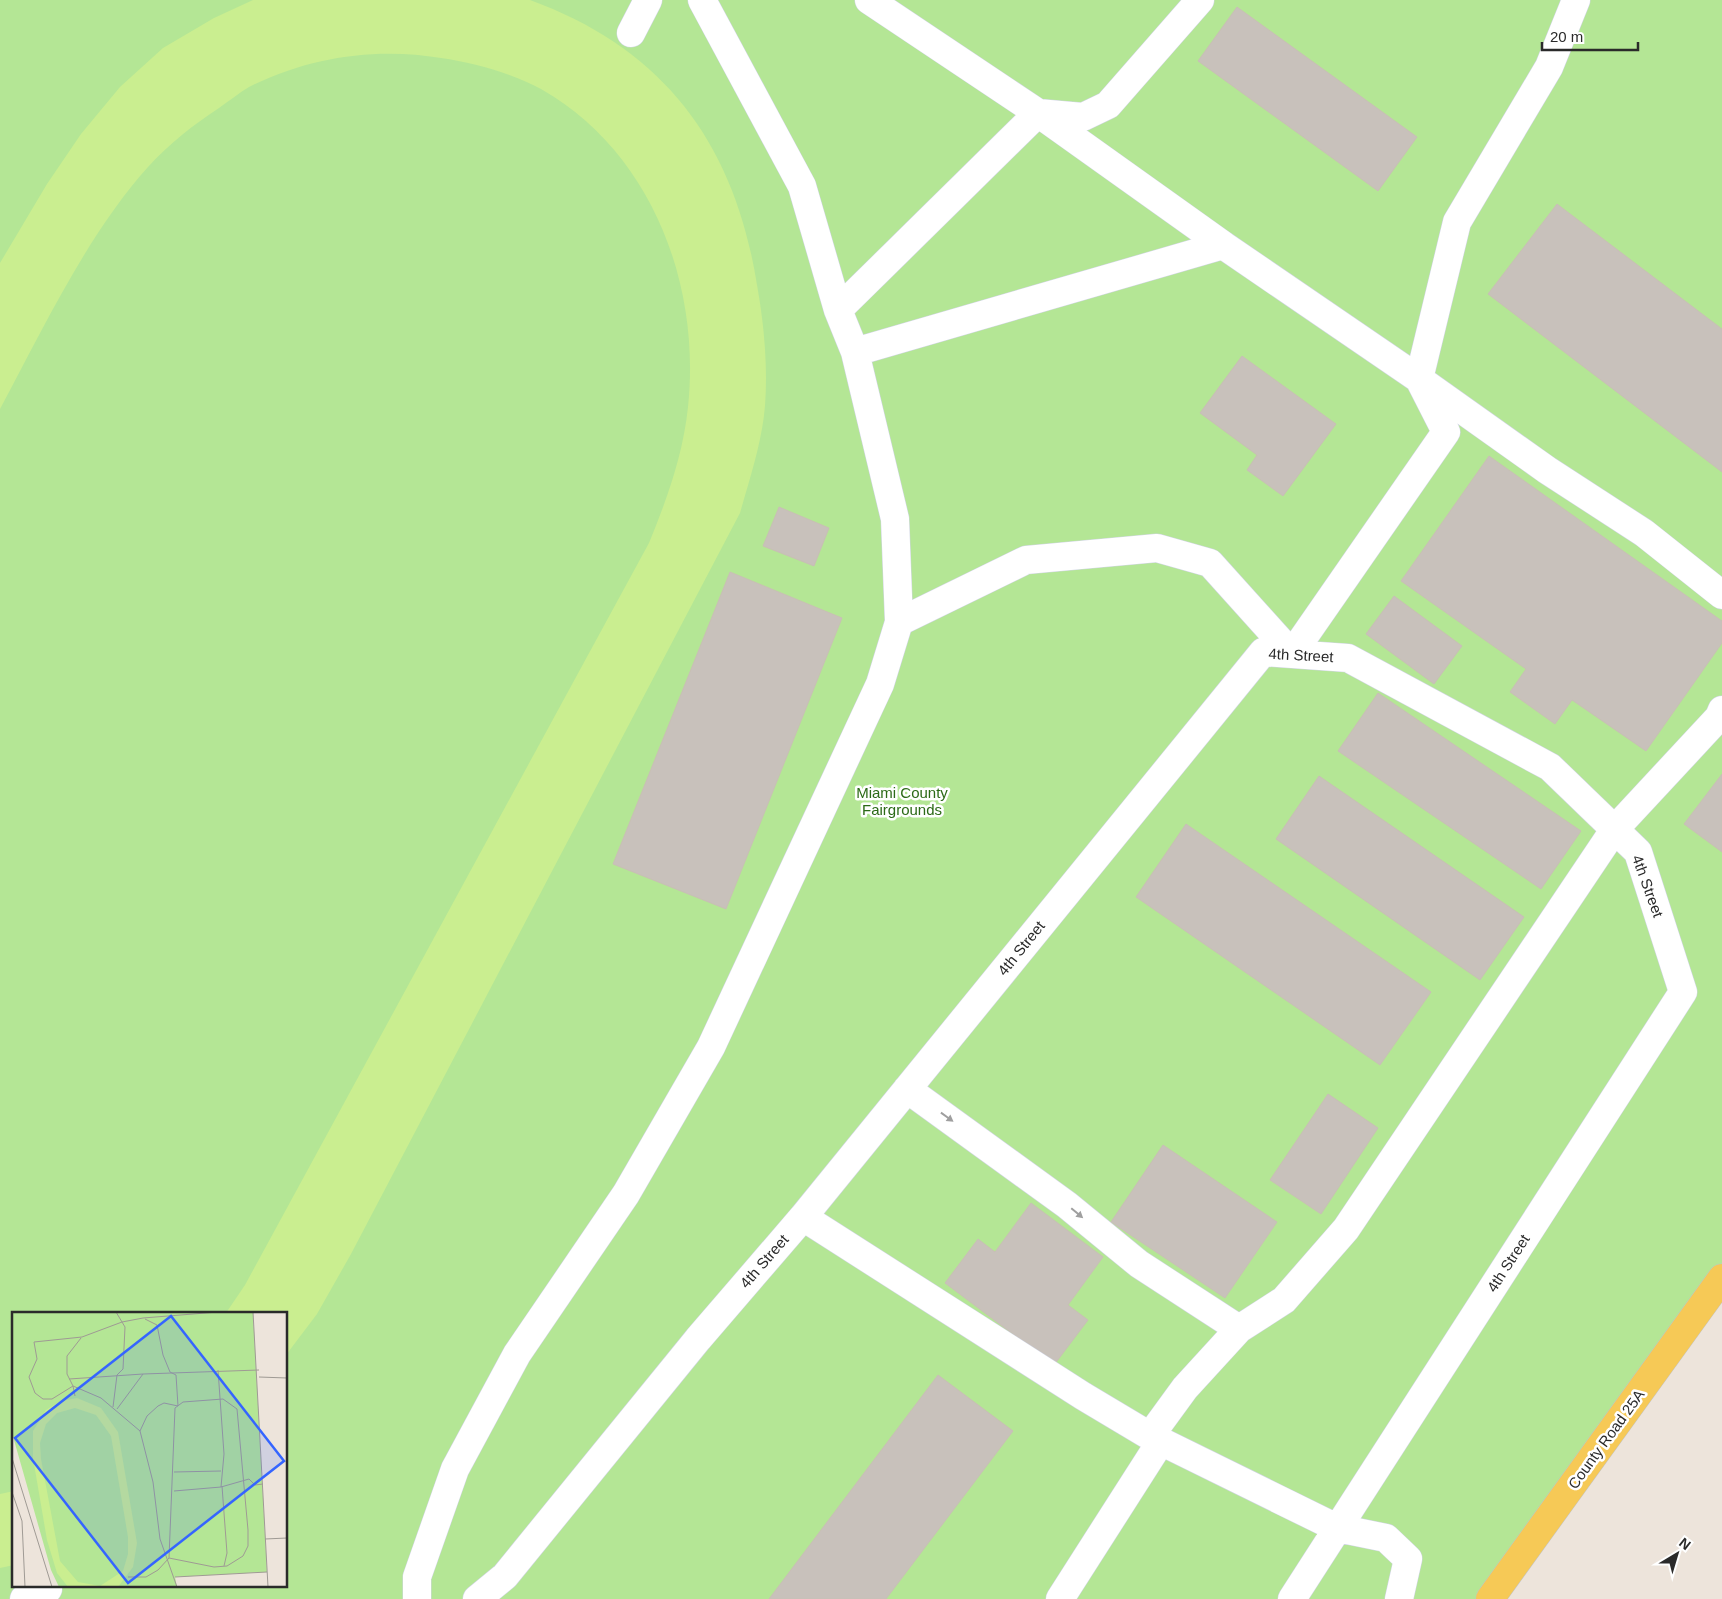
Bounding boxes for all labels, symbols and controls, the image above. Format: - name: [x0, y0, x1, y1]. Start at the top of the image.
- scale bar: [1542, 20, 1638, 52]
- text: 20 m: [1550, 28, 1583, 45]
- street label: 4th Street: [1268, 645, 1335, 665]
- park label: Miami County Fairgrounds: [856, 784, 948, 818]
- street label: 4th Street: [1629, 853, 1667, 920]
- street label: 4th Street: [994, 917, 1049, 979]
- one-way arrow: [940, 1112, 953, 1122]
- one-way arrow: [1071, 1208, 1084, 1219]
- street label: 4th Street: [736, 1230, 792, 1291]
- street label: 4th Street: [1483, 1230, 1533, 1295]
- inset map: [12, 1312, 288, 1586]
- street label: County Road 25A: [1564, 1386, 1648, 1492]
- north arrow: [1652, 1529, 1702, 1579]
- text: N: [1676, 1534, 1694, 1553]

